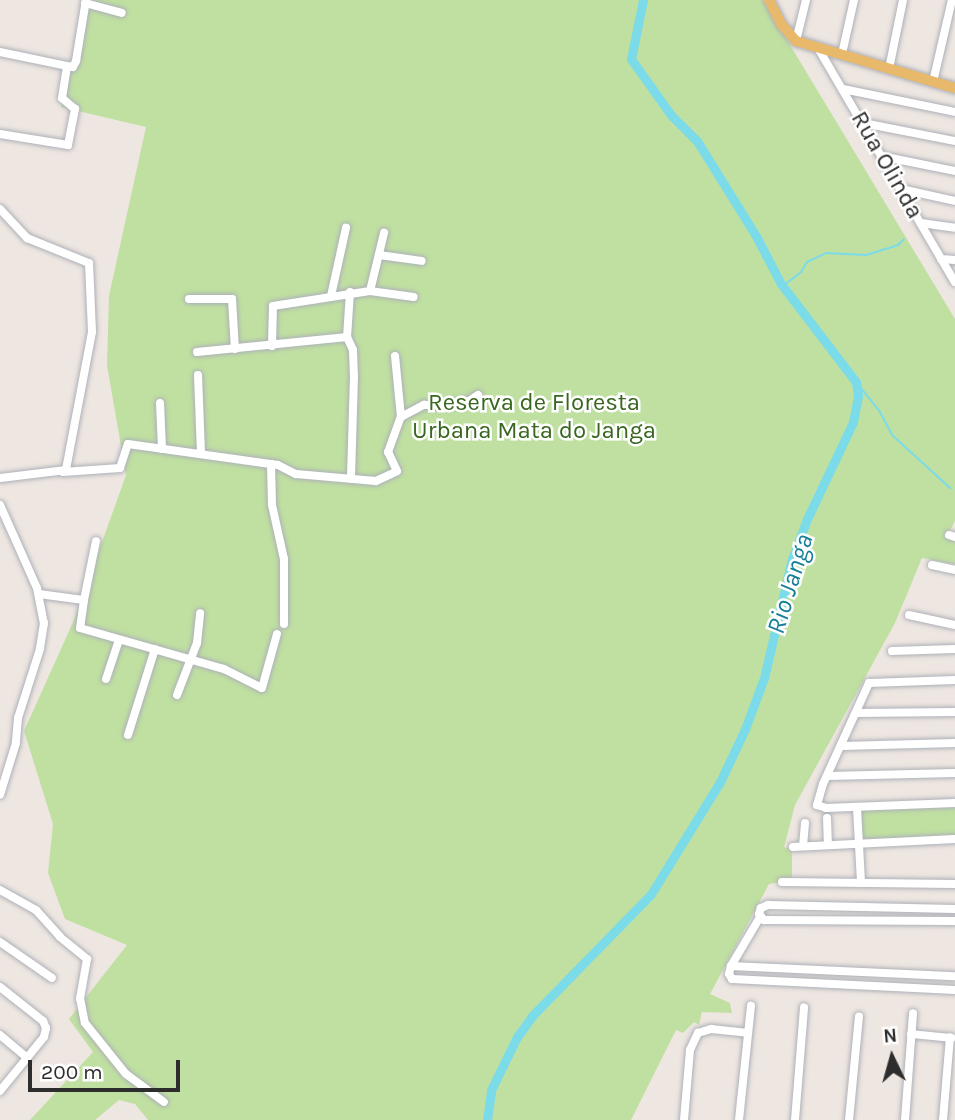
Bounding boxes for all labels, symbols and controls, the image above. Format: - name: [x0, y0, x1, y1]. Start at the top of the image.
- street label: Rua Olinda: [845, 106, 929, 224]
- park label: Reserva de Floresta Urbana Mata do Janga: [412, 389, 656, 445]
- water label: Rio Janga: [760, 530, 820, 638]
- north arrow: [857, 1022, 927, 1092]
- text: N: [882, 1025, 898, 1048]
- scale bar: [32, 1046, 184, 1090]
- text: 200 m: [41, 1060, 103, 1084]

